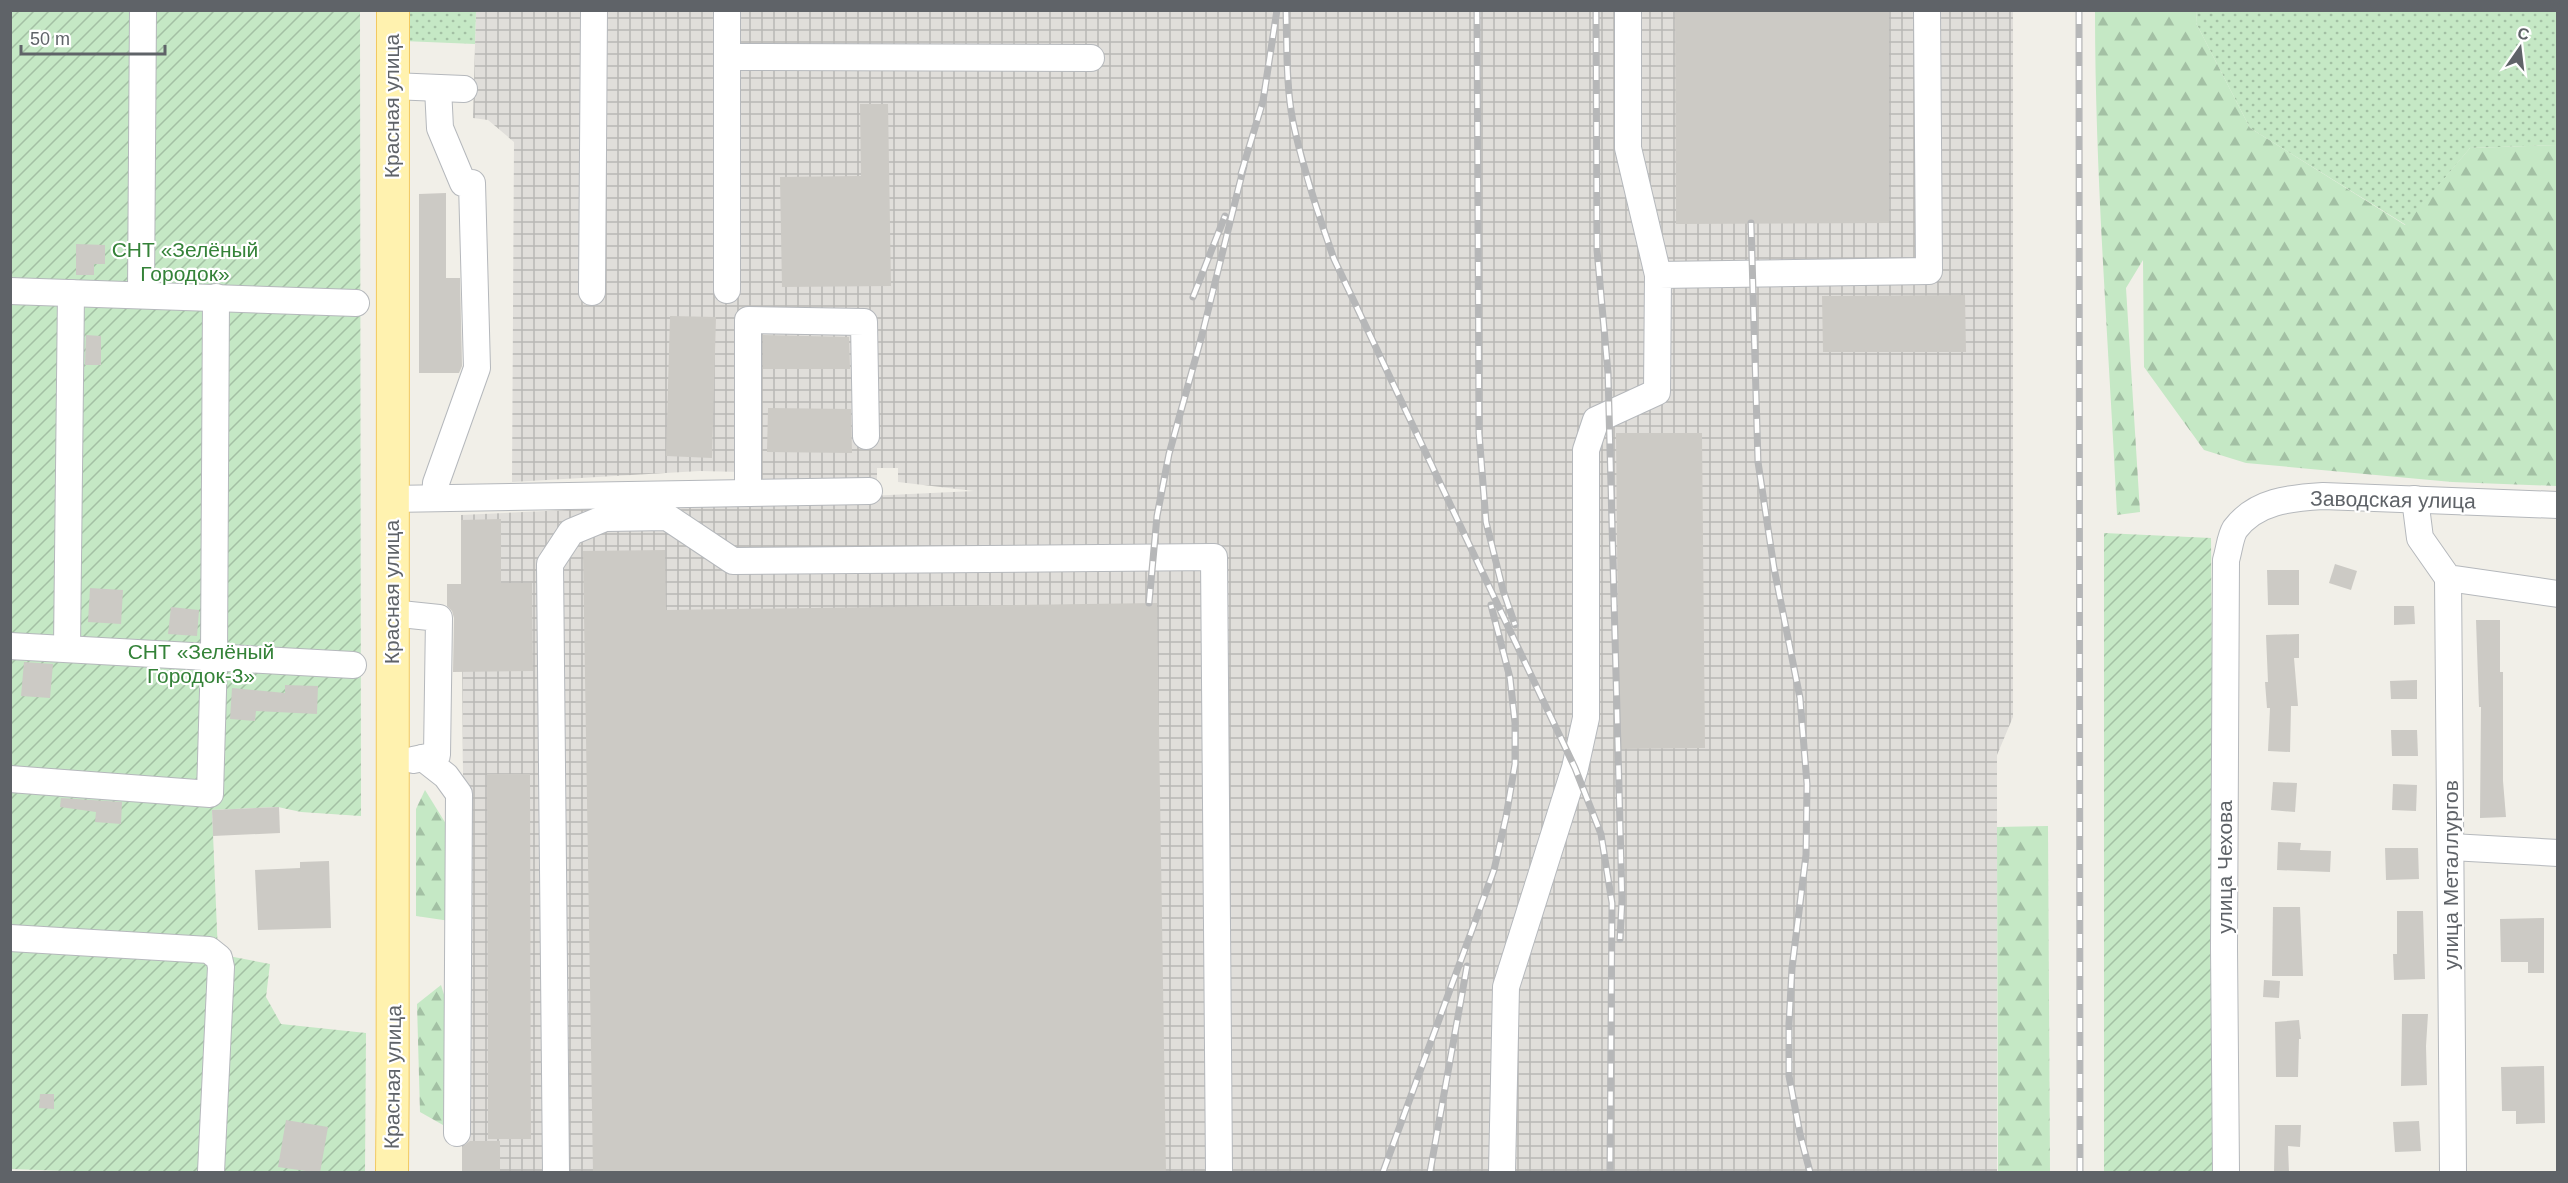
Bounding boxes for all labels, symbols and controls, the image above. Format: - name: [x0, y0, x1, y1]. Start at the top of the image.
- scale bar: [21, 18, 165, 56]
- north arrow: [2490, 18, 2550, 78]
- text: С: [2516, 24, 2532, 44]
- text: 50 m: [30, 29, 70, 49]
- street label: Красная улица: [380, 34, 403, 178]
- park label: СНТ «Зелёный Городок»: [112, 238, 258, 285]
- street label: Заводская улица: [2310, 487, 2476, 512]
- street label: Красная улица: [380, 520, 403, 664]
- park label: СНТ «Зелёный Городок-3»: [128, 640, 274, 687]
- street label: улица Металлургов: [2439, 780, 2462, 970]
- street label: улица Чехова: [2213, 800, 2236, 934]
- street label: Красная улица: [380, 1004, 405, 1149]

